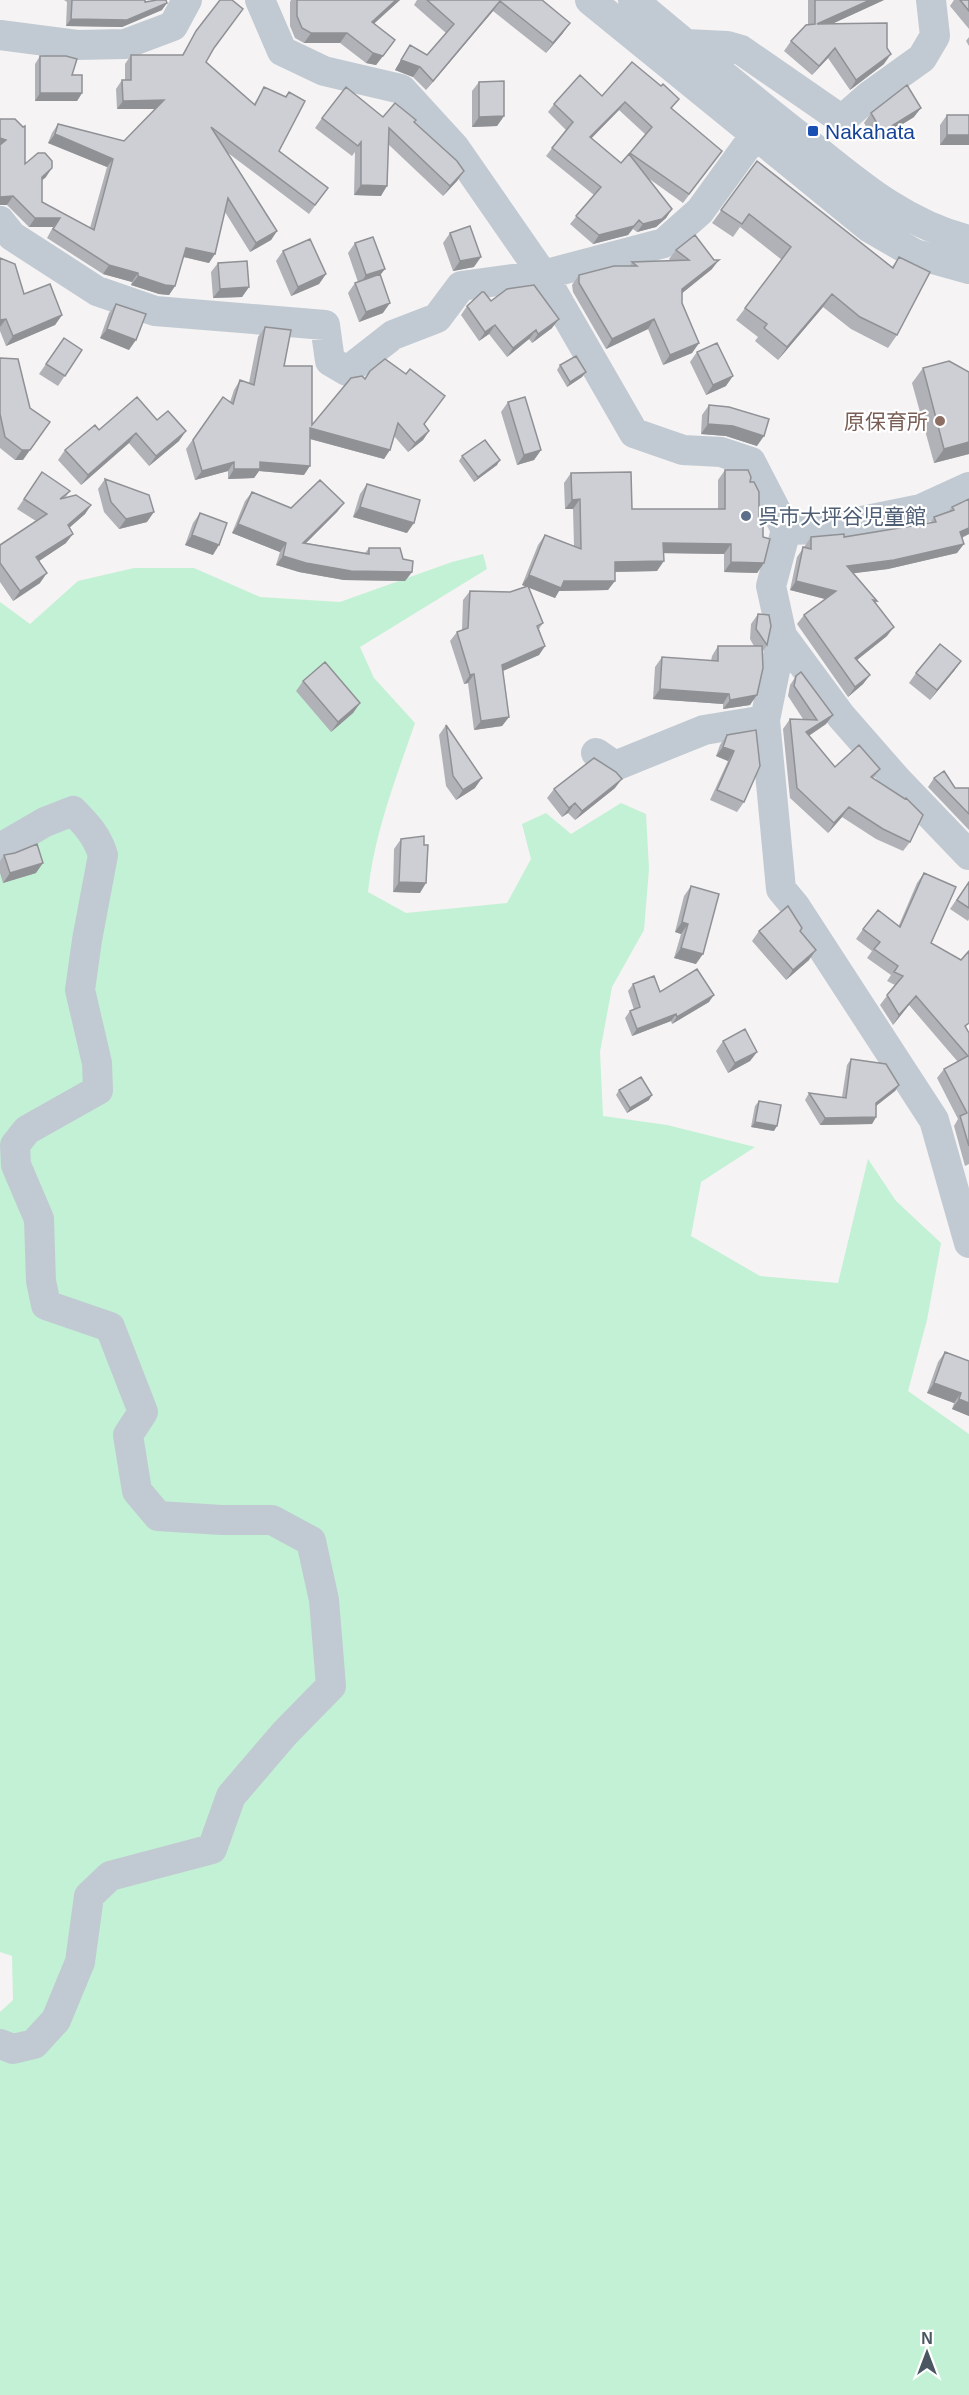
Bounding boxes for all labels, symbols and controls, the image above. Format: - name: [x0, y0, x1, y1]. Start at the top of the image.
- place label: Nakahata: [825, 120, 915, 143]
- marker: Nakahata: [806, 124, 820, 138]
- place label: 原保育所: [844, 410, 928, 433]
- marker: 原保育所: [933, 414, 947, 428]
- place label: 呉市大坪谷児童館: [758, 505, 926, 528]
- marker: 呉市大坪谷児童館: [739, 509, 753, 523]
- north arrow: [897, 2323, 957, 2383]
- text: N: [921, 2330, 933, 2347]

